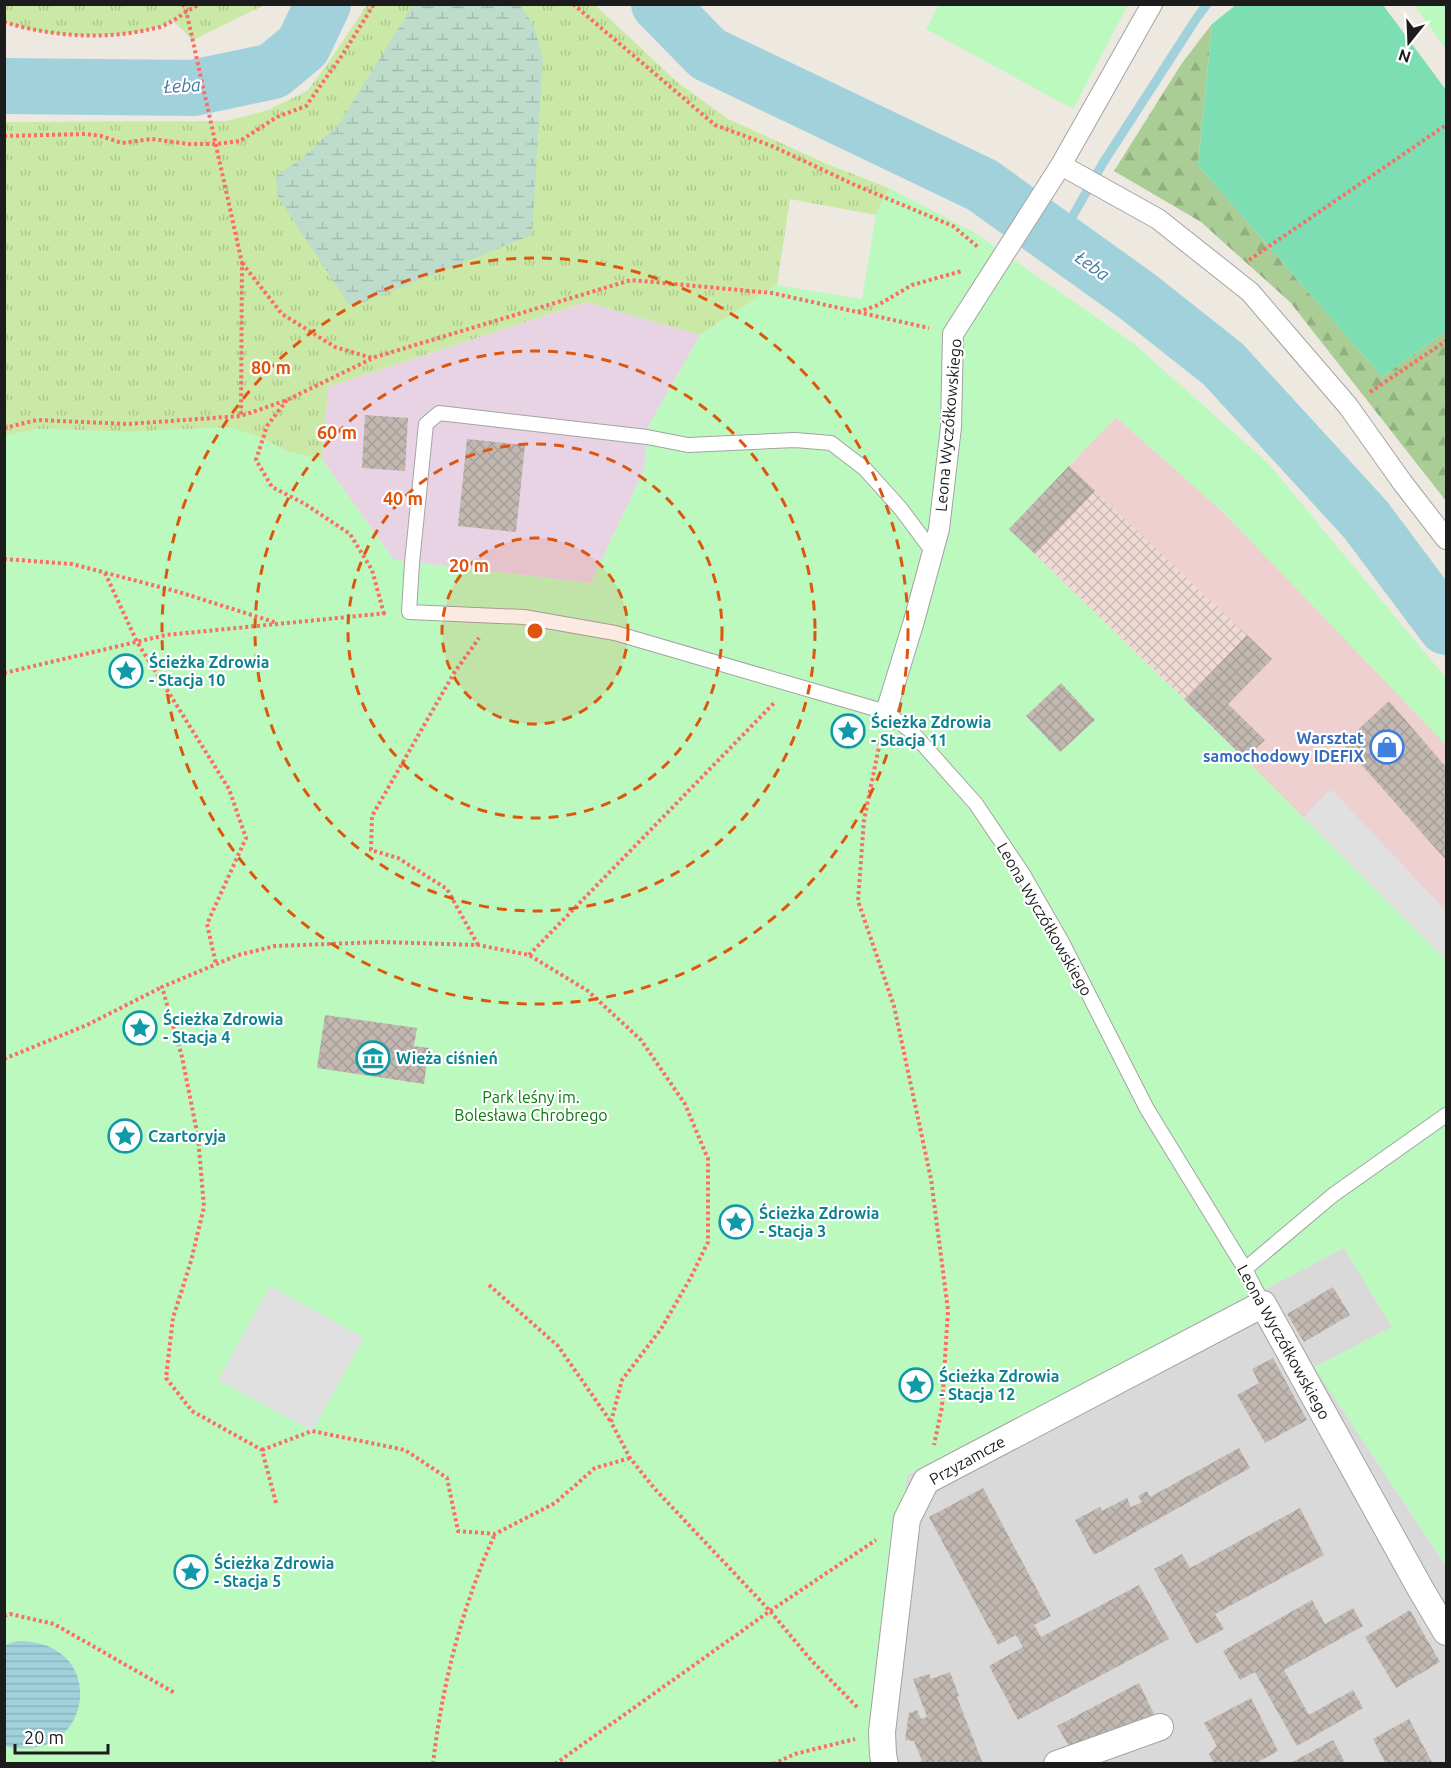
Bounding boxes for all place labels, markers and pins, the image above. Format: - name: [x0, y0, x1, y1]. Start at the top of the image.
- centre of rings: [525, 621, 545, 641]
- place label: Ścieżka Zdrowia - Stacja 10: [149, 651, 269, 689]
- place icon: Ścieżka Zdrowia - Stacja 10: [108, 653, 144, 689]
- place label: Ścieżka Zdrowia - Stacja 11: [871, 711, 991, 749]
- place icon: Ścieżka Zdrowia - Stacja 11: [830, 713, 866, 749]
- place label: Warsztat samochodowy IDEFIX: [1203, 729, 1364, 765]
- shop icon: Warsztat samochodowy IDEFIX: [1369, 729, 1405, 765]
- place label: Ścieżka Zdrowia - Stacja 4: [163, 1008, 283, 1046]
- place icon: Ścieżka Zdrowia - Stacja 4: [122, 1010, 158, 1046]
- museum icon: Wieża ciśnień: [355, 1040, 391, 1076]
- place label: Wieża ciśnień: [396, 1049, 498, 1067]
- place icon: Czartoryja: [107, 1118, 143, 1154]
- place label: Czartoryja: [148, 1127, 226, 1145]
- place label: Ścieżka Zdrowia - Stacja 3: [759, 1202, 879, 1240]
- place icon: Ścieżka Zdrowia - Stacja 3: [718, 1204, 754, 1240]
- place label: Ścieżka Zdrowia - Stacja 12: [939, 1365, 1059, 1403]
- place icon: Ścieżka Zdrowia - Stacja 12: [898, 1367, 934, 1403]
- place label: Ścieżka Zdrowia - Stacja 5: [214, 1552, 334, 1590]
- place icon: Ścieżka Zdrowia - Stacja 5: [173, 1554, 209, 1590]

